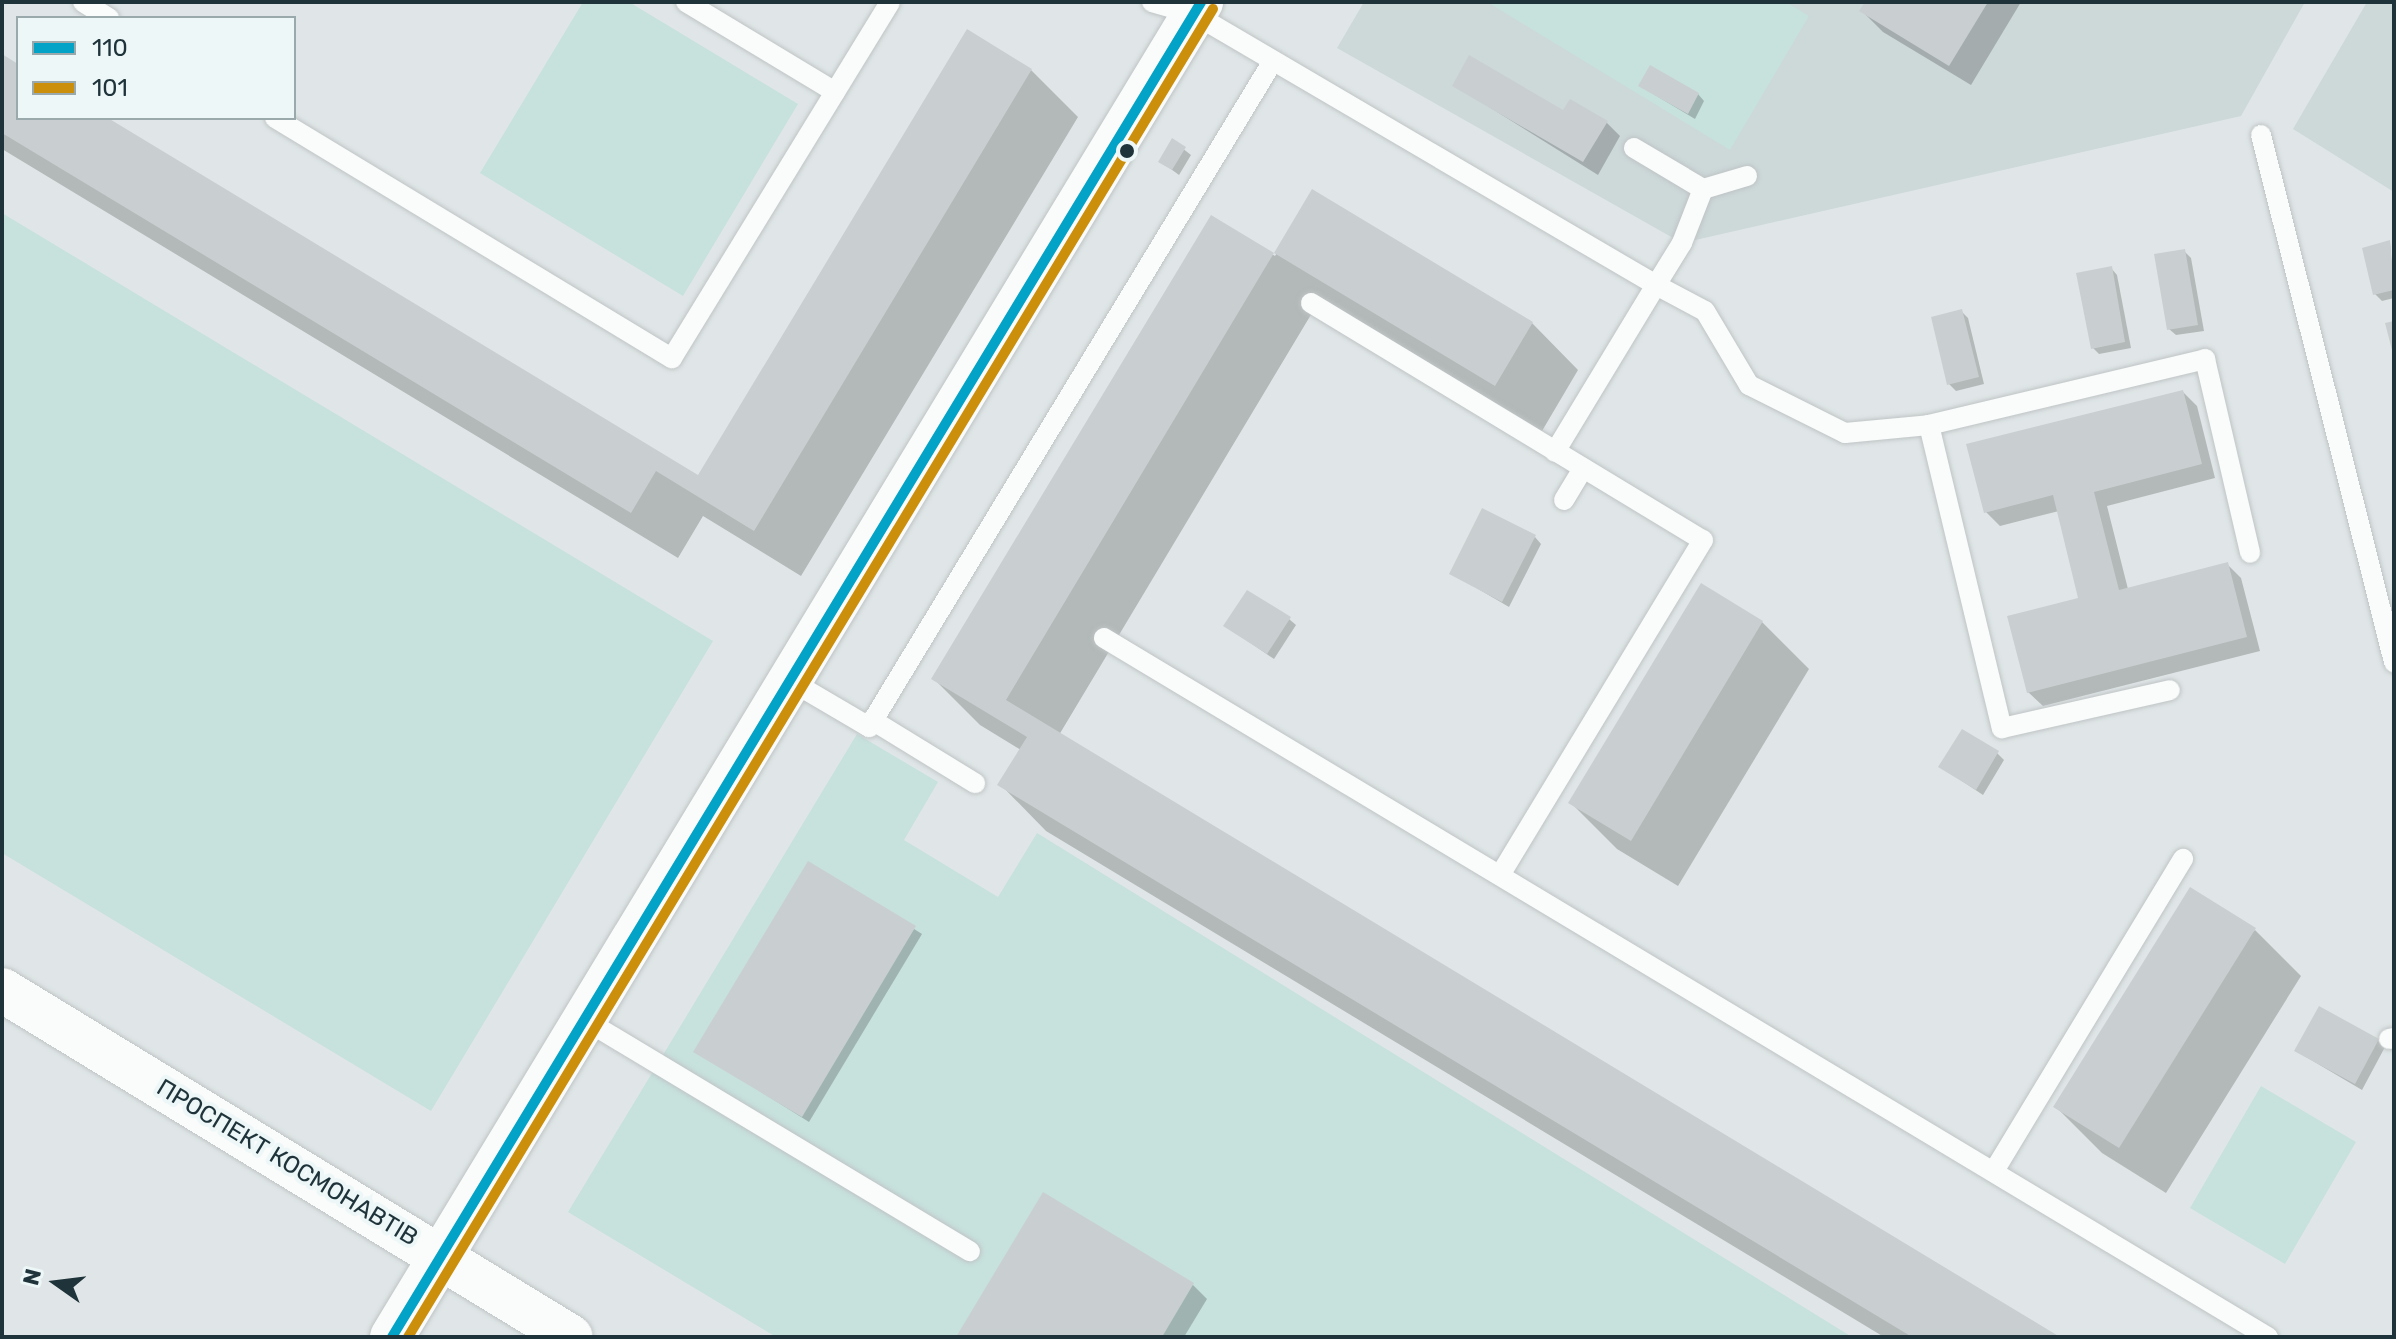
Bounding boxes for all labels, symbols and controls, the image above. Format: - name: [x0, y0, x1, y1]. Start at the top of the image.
- legend: [16, 16, 296, 120]
- text: 110: [92, 34, 128, 62]
- text: 101: [92, 74, 128, 102]
- unlabelled marker: [1119, 143, 1135, 159]
- street label: ПРОСПЕКТ КОСМОНАВТІВ: [151, 1074, 423, 1252]
- north arrow: [16, 1243, 96, 1323]
- text: N: [17, 1266, 47, 1288]

